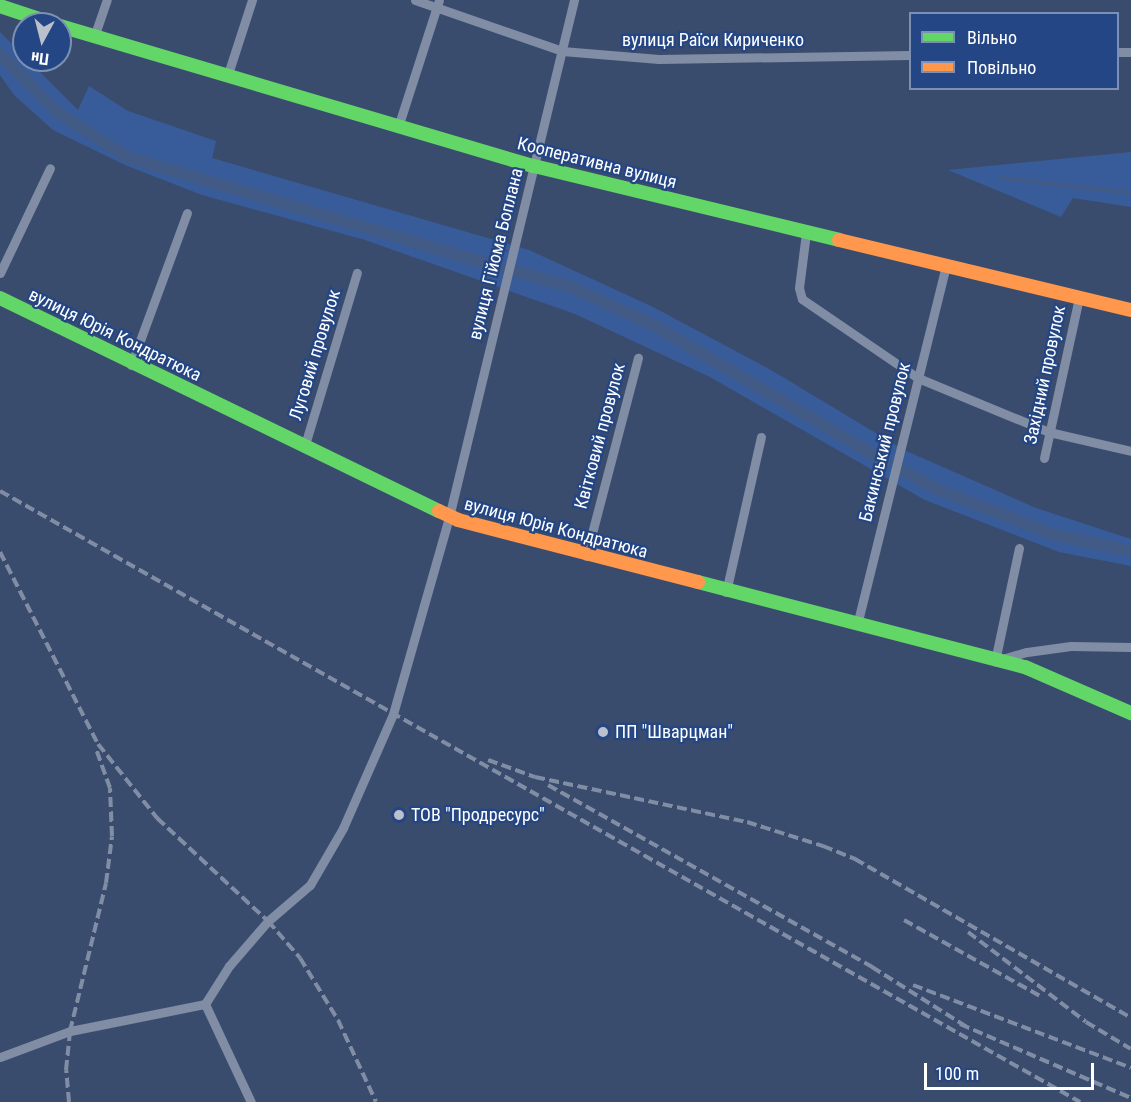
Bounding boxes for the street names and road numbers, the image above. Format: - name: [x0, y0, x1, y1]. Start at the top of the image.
- street label: вулиця Раїси Кириченко: [622, 29, 804, 51]
- street label: Кооперативна вулиця: [515, 133, 679, 193]
- street label: вулиця Гійома Боплана: [464, 166, 528, 342]
- street label: вулиця Юрія Кондратюка: [25, 284, 205, 386]
- street label: Луговий провулок: [285, 287, 345, 423]
- street label: Західний провулок: [1020, 304, 1070, 446]
- street label: Бакинський провулок: [855, 360, 915, 524]
- street label: Квітковий провулок: [570, 361, 630, 511]
- street label: вулиця Юрія Кондратюка: [462, 493, 650, 563]

